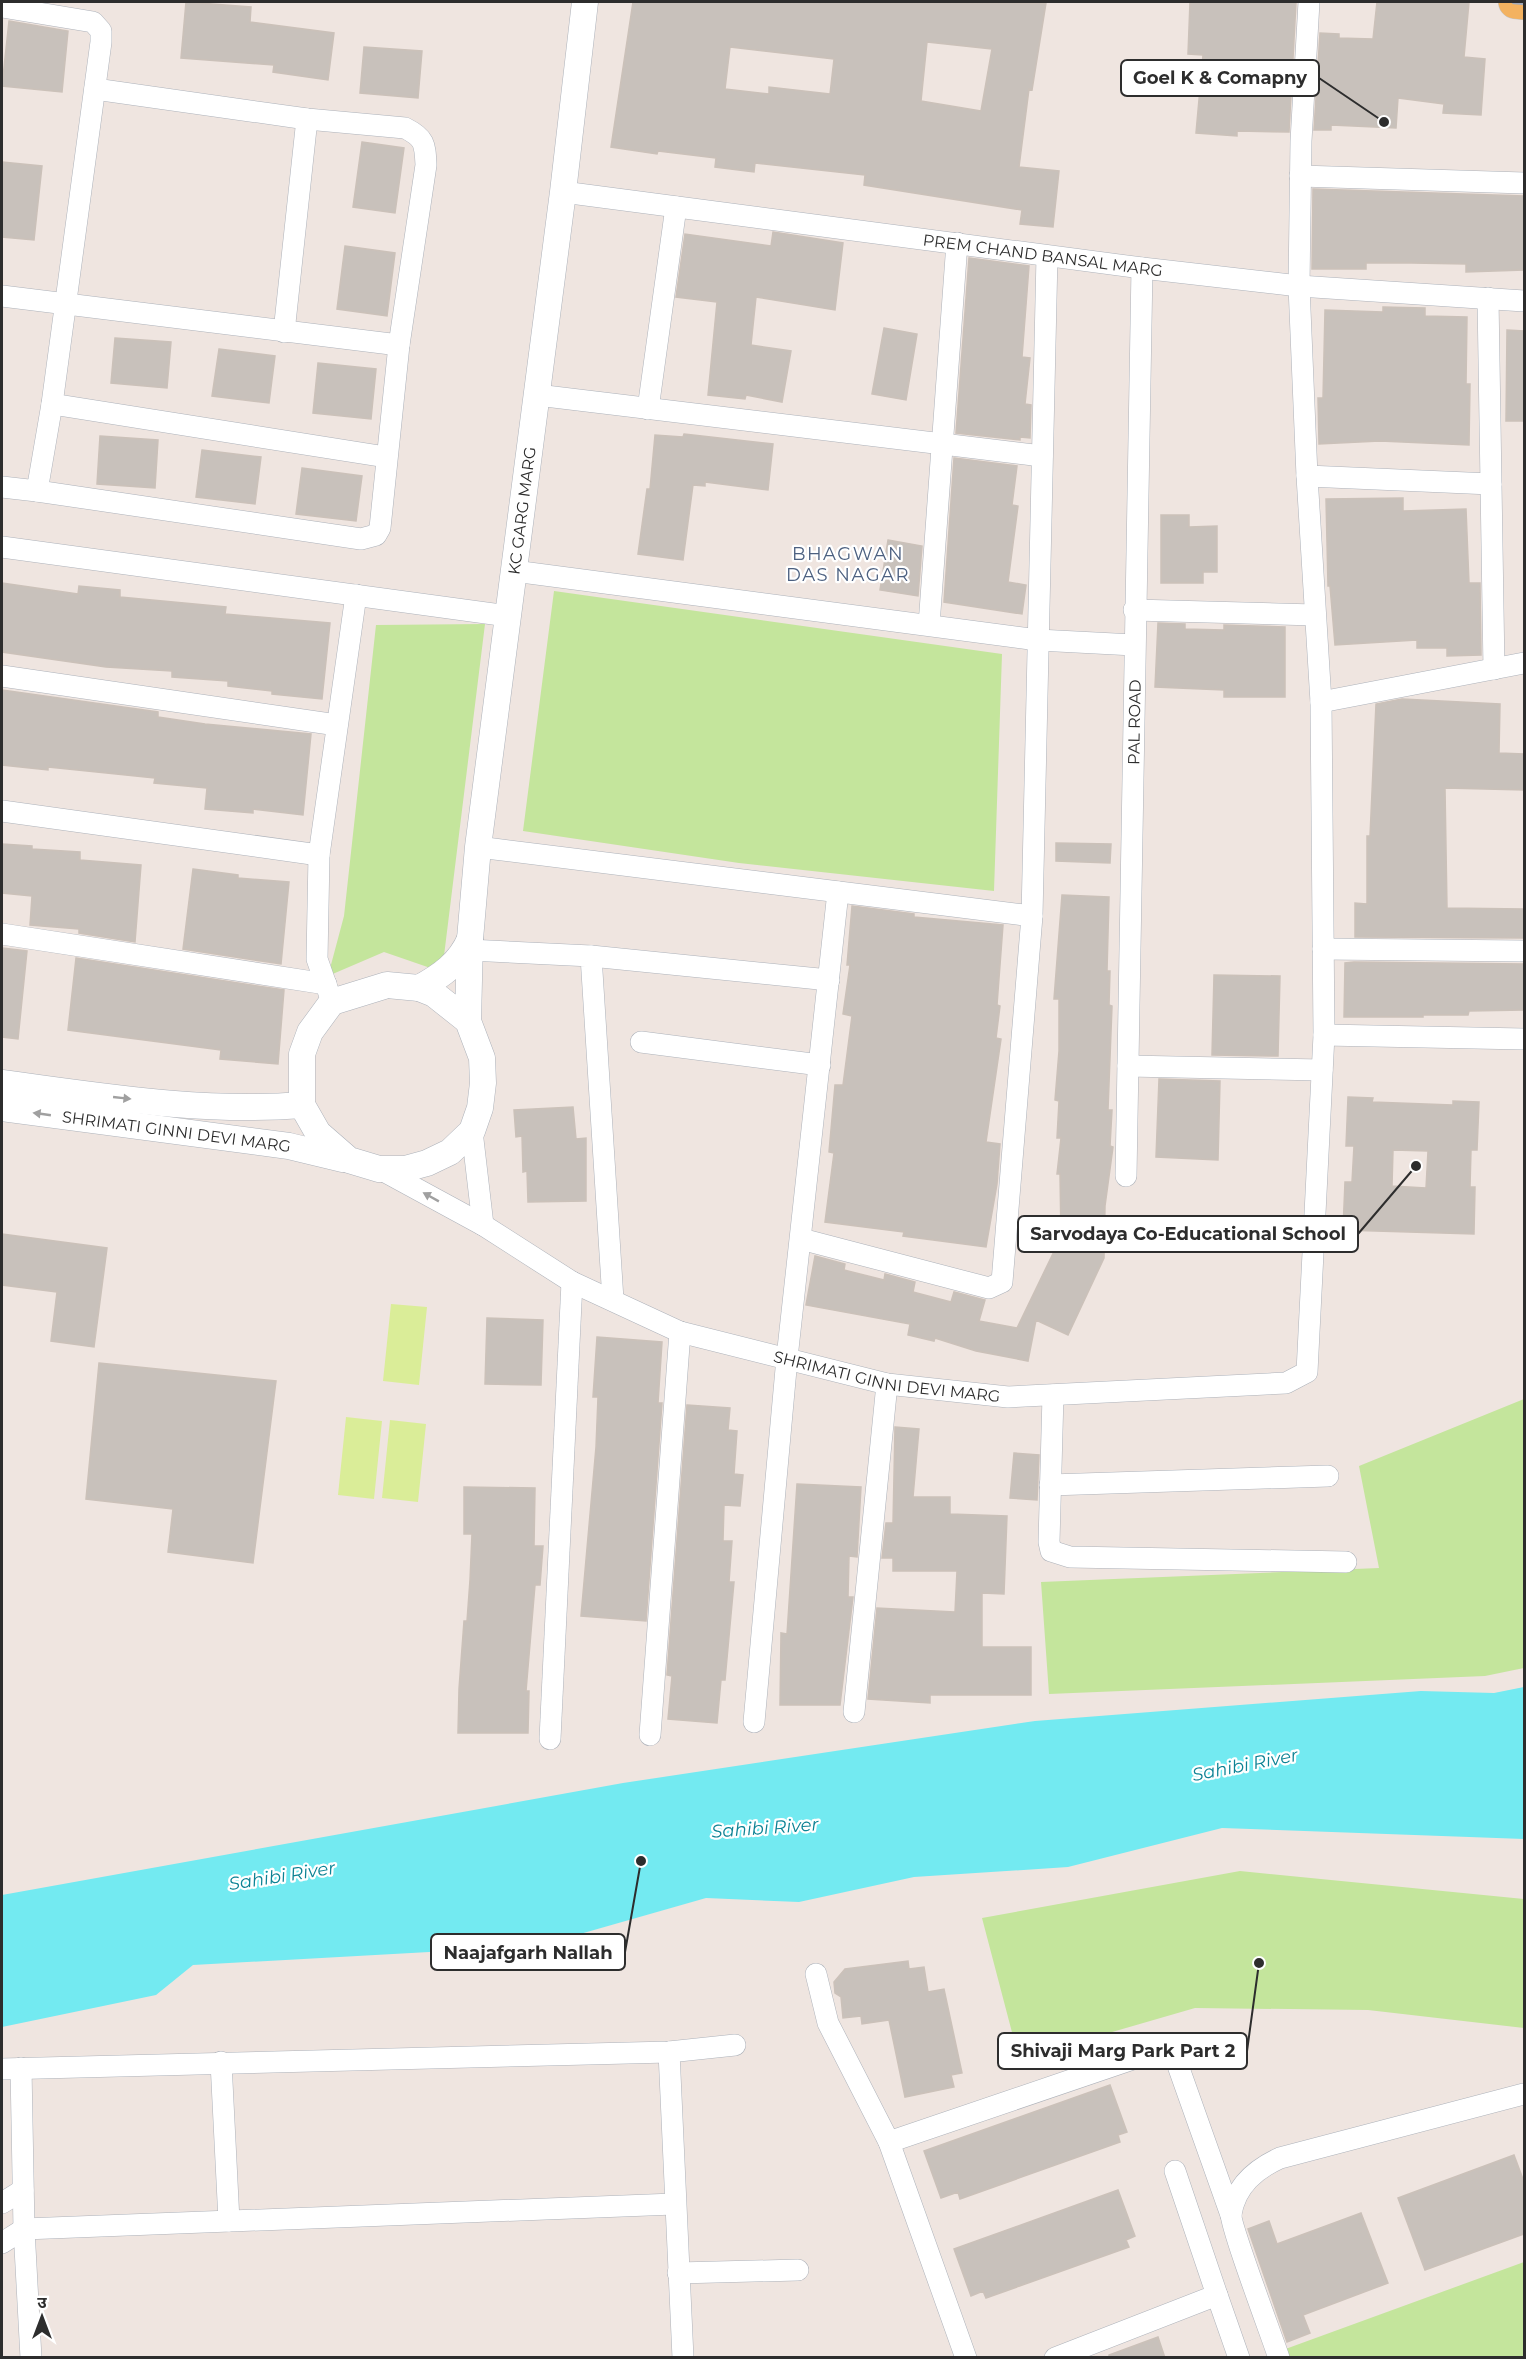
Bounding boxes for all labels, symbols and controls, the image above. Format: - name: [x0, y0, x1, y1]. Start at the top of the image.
- callout: Goel K & Comapny: [1121, 60, 1319, 96]
- text: Goel K & Comapny: [1133, 67, 1307, 89]
- street label: PREM CHAND BANSAL MARG: [922, 230, 1164, 280]
- street label: KC GARG MARG: [504, 445, 539, 576]
- district label: BHAGWAN DAS NAGAR: [786, 543, 910, 586]
- street label: PAL ROAD: [1124, 679, 1144, 765]
- one-way arrow: [113, 1093, 132, 1103]
- street label: SHRIMATI GINNI DEVI MARG: [61, 1107, 292, 1156]
- one-way arrow: [33, 1109, 52, 1118]
- one-way arrow: [422, 1192, 439, 1202]
- callout: Sarvodaya Co-Educational School: [1018, 1216, 1358, 1252]
- text: Sarvodaya Co-Educational School: [1030, 1223, 1346, 1245]
- street label: SHRIMATI GINNI DEVI MARG: [772, 1346, 1001, 1406]
- water label: Sahibi River: [1190, 1744, 1301, 1786]
- water label: Sahibi River: [711, 1813, 820, 1843]
- water label: Sahibi River: [227, 1857, 338, 1895]
- callout: Naajafgarh Nallah: [431, 1934, 625, 1970]
- text: Naajafgarh Nallah: [443, 1942, 613, 1964]
- callout: Shivaji Marg Park Part 2: [998, 2033, 1247, 2069]
- text: Shivaji Marg Park Part 2: [1011, 2040, 1236, 2062]
- north arrow: [12, 2287, 72, 2347]
- text: उ: [37, 2293, 47, 2312]

